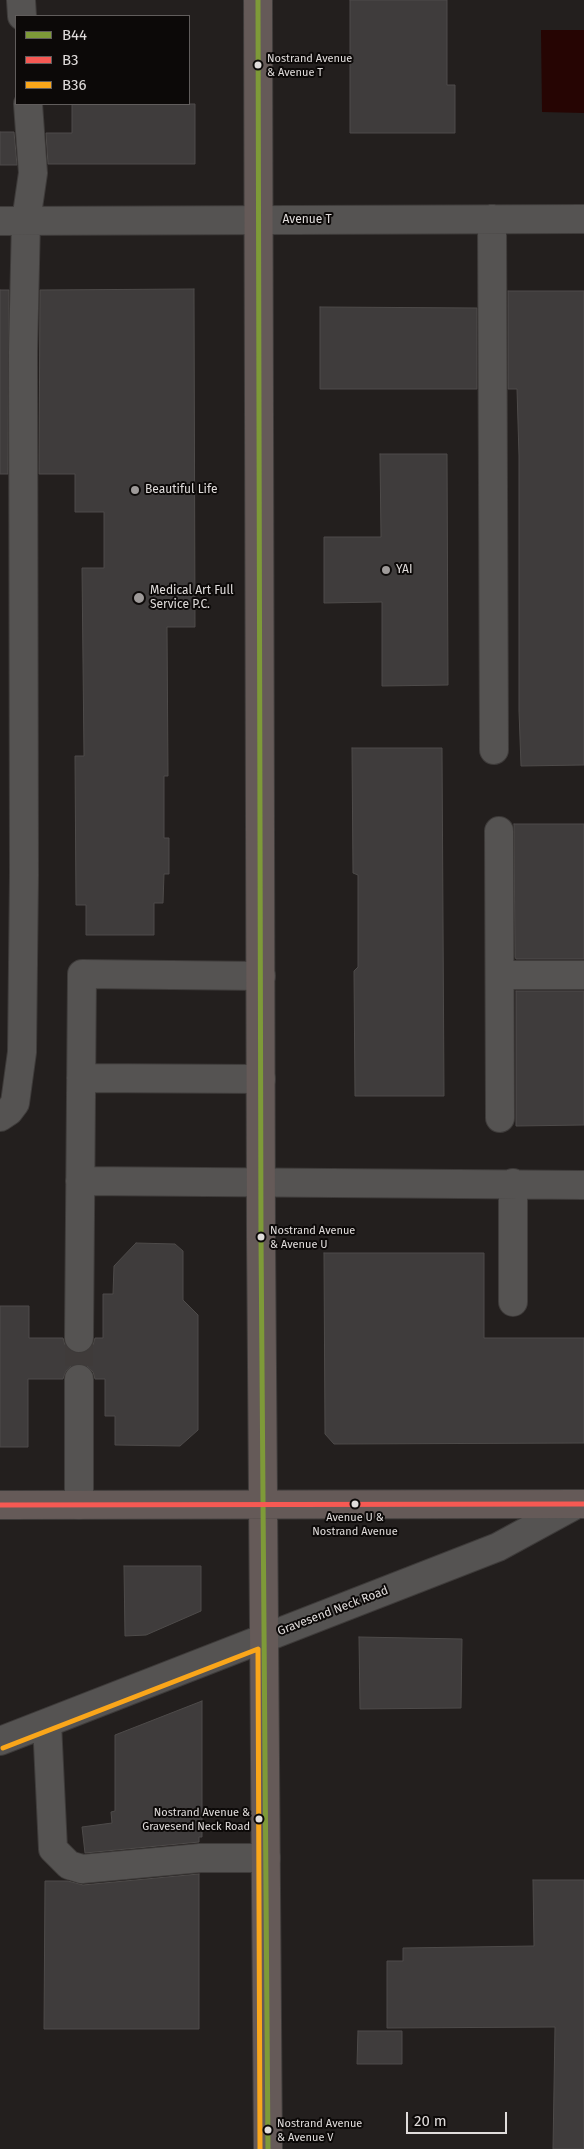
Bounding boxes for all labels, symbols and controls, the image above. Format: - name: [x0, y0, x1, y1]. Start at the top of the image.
- legend: [15, 15, 190, 105]
- text: B44: [62, 26, 87, 44]
- text: B3: [62, 51, 79, 69]
- place label: Nostrand Avenue & Avenue T: [267, 52, 352, 78]
- marker: Nostrand Avenue & Avenue T: [253, 60, 263, 70]
- text: B36: [62, 76, 87, 94]
- street label: Avenue T: [282, 213, 332, 227]
- place label: Beautiful Life: [145, 483, 217, 497]
- marker: Beautiful Life: [129, 484, 141, 496]
- place label: YAI: [396, 563, 412, 577]
- marker: YAI: [380, 564, 392, 576]
- place label: Medical Art Full Service P.C.: [150, 584, 234, 612]
- marker: Medical Art Full Service P.C.: [132, 591, 146, 605]
- place label: Nostrand Avenue & Avenue U: [270, 1224, 355, 1250]
- marker: Nostrand Avenue & Avenue U: [256, 1232, 266, 1242]
- marker: Avenue U & Nostrand Avenue: [350, 1499, 360, 1509]
- place label: Avenue U & Nostrand Avenue: [312, 1511, 398, 1537]
- street label: Gravesend Neck Road: [276, 1583, 390, 1639]
- place label: Nostrand Avenue & Gravesend Neck Road: [142, 1806, 250, 1832]
- marker: Nostrand Avenue & Gravesend Neck Road: [254, 1814, 264, 1824]
- scale bar: [409, 2102, 510, 2134]
- text: 20 m: [414, 2112, 447, 2130]
- place label: Nostrand Avenue & Avenue V: [277, 2117, 362, 2143]
- marker: Nostrand Avenue & Avenue V: [263, 2125, 273, 2135]

